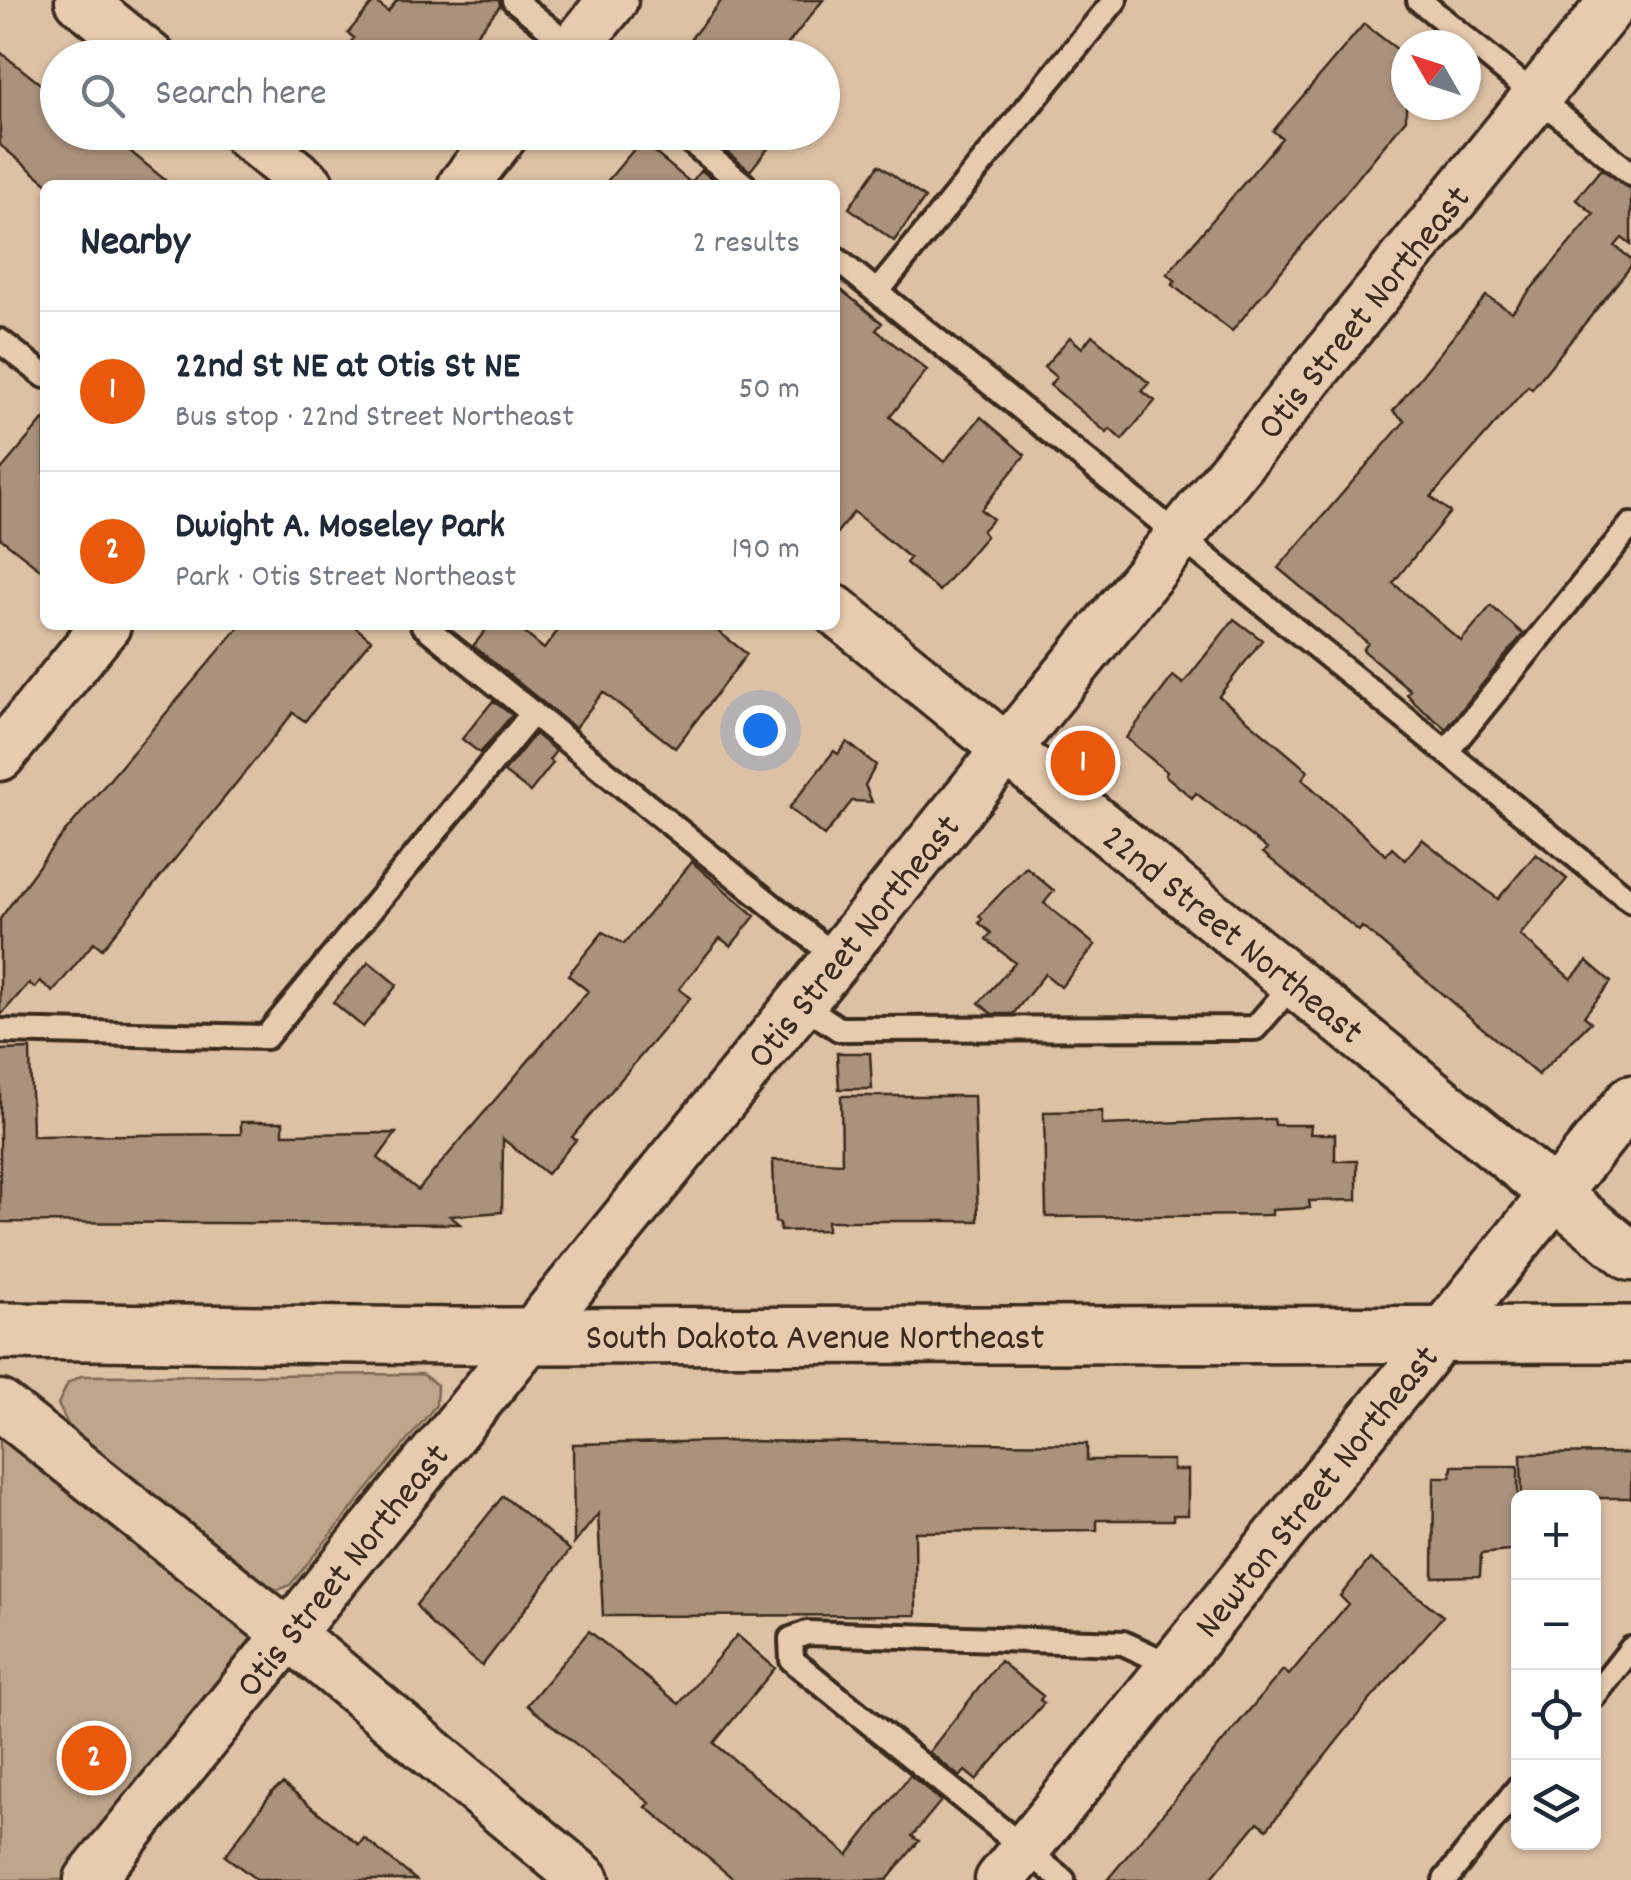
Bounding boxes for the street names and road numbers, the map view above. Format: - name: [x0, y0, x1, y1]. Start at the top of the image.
- street label: Otis Street Northeast: [1246, 175, 1487, 454]
- street label: Otis Street Northeast: [736, 804, 977, 1083]
- street label: 22nd Street Northeast: [1087, 814, 1374, 1061]
- street label: South Dakota Avenue Northeast: [585, 1313, 1045, 1368]
- street label: Newton Street Northeast: [1183, 1335, 1455, 1652]
- street label: Otis Street Northeast: [225, 1433, 466, 1712]

